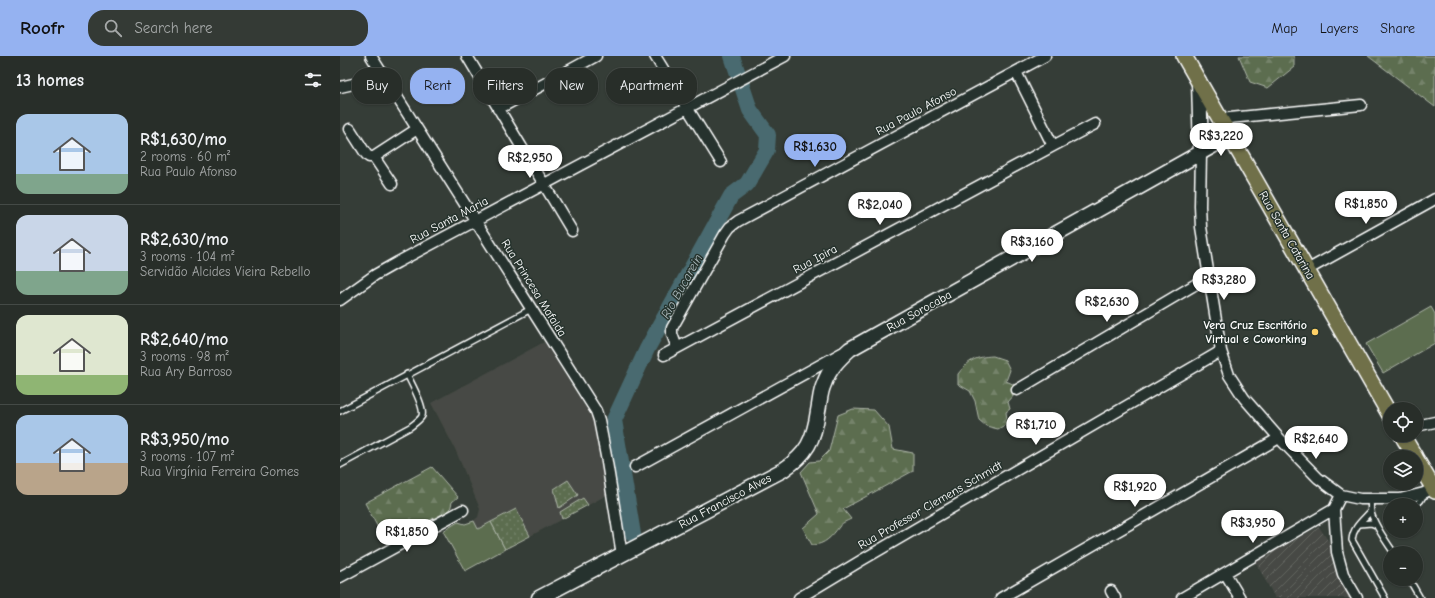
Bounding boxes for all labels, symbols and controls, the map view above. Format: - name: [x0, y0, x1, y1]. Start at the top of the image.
- search box: [88, 10, 368, 46]
- text: Roofr: [20, 17, 64, 39]
- icon: search: [102, 17, 124, 39]
- text: Search here: [134, 19, 212, 37]
- text: Map: [1271, 20, 1298, 37]
- text: Layers: [1320, 20, 1358, 37]
- text: Share: [1380, 20, 1415, 37]
- chip: Buy: [352, 68, 402, 104]
- chip: Rent: [410, 68, 465, 104]
- chip: Filters: [473, 68, 537, 104]
- chip: New: [545, 68, 598, 104]
- chip: Apartment: [606, 68, 697, 104]
- icon: filters: [302, 69, 324, 91]
- text: 13 homes: [16, 71, 84, 90]
- street label: Rua Paulo Afonso: [873, 84, 959, 138]
- pin: R$3,220: [1184, 123, 1258, 157]
- text: R$3,220: [1199, 128, 1243, 143]
- icon: home: [48, 130, 96, 178]
- text: R$1,630/mo: [140, 130, 227, 149]
- pin: R$1,630: [778, 134, 852, 168]
- text: R$1,630: [793, 139, 837, 154]
- pin: R$2,950: [493, 145, 567, 179]
- text: 2 rooms · 60 m²: [140, 149, 230, 164]
- text: R$2,950: [507, 150, 553, 165]
- text: Rua Paulo Afonso: [140, 164, 237, 179]
- street label: Rua Santa Catarina: [1256, 188, 1318, 282]
- pin: R$1,850: [1329, 191, 1403, 225]
- pin: R$2,040: [843, 192, 917, 226]
- street label: Rua Santa Maria: [408, 194, 490, 246]
- text: R$1,850: [1344, 196, 1388, 211]
- text: R$2,040: [857, 197, 903, 212]
- pin: R$3,160: [995, 229, 1069, 263]
- text: R$2,630/mo: [140, 230, 229, 249]
- icon: home: [48, 231, 96, 279]
- text: R$3,160: [1010, 234, 1054, 249]
- street label: Rua Princesa Mafalda: [498, 237, 570, 339]
- street label: Rua Ipira: [791, 242, 839, 276]
- text: 3 rooms · 104 m²: [140, 249, 234, 264]
- water label: Rio Bucarein: [658, 251, 705, 321]
- text: Servidão Alcides Vieira Rebello: [140, 264, 310, 279]
- pin: R$3,280: [1187, 267, 1261, 301]
- text: R$3,280: [1202, 272, 1246, 287]
- street label: Rua Sorocaba: [884, 287, 954, 335]
- pin: R$2,630: [1070, 289, 1144, 323]
- text: R$2,630: [1084, 294, 1130, 309]
- place label: Vera Cruz Escritório Virtual e Coworking: [1203, 318, 1307, 346]
- marker: Vera Cruz Escritório Virtual e Coworking: [1310, 327, 1320, 337]
- text: R$2,640/mo: [140, 330, 228, 349]
- icon: home: [48, 331, 96, 379]
- text: 3 rooms · 98 m²: [140, 349, 229, 364]
- text: Rua Ary Barroso: [140, 364, 232, 379]
- map controls: [1383, 402, 1423, 586]
- button: locate: [1383, 402, 1423, 442]
- pin: R$1,710: [999, 412, 1073, 446]
- text: R$1,710: [1015, 417, 1057, 432]
- pin: R$2,640: [1279, 426, 1353, 460]
- text: R$3,950/mo: [140, 430, 229, 449]
- icon: home: [48, 431, 96, 479]
- text: R$2,640: [1294, 431, 1338, 446]
- text: 3 rooms · 107 m²: [140, 449, 234, 464]
- button: layers: [1383, 450, 1423, 490]
- street label: Rua Professor Clemens Schmidt: [855, 458, 1005, 552]
- text: Rua Virgínia Ferreira Gomes: [140, 464, 299, 479]
- street label: Rua Francisco Alves: [676, 471, 774, 531]
- pin: R$1,920: [1098, 474, 1172, 508]
- text: R$1,920: [1113, 479, 1157, 494]
- button: +: [1383, 498, 1423, 538]
- pin: R$3,950: [1216, 510, 1290, 544]
- text: R$3,950: [1230, 515, 1276, 530]
- pin: R$1,850: [370, 519, 444, 553]
- text: R$1,850: [385, 524, 429, 539]
- button: −: [1383, 546, 1423, 586]

